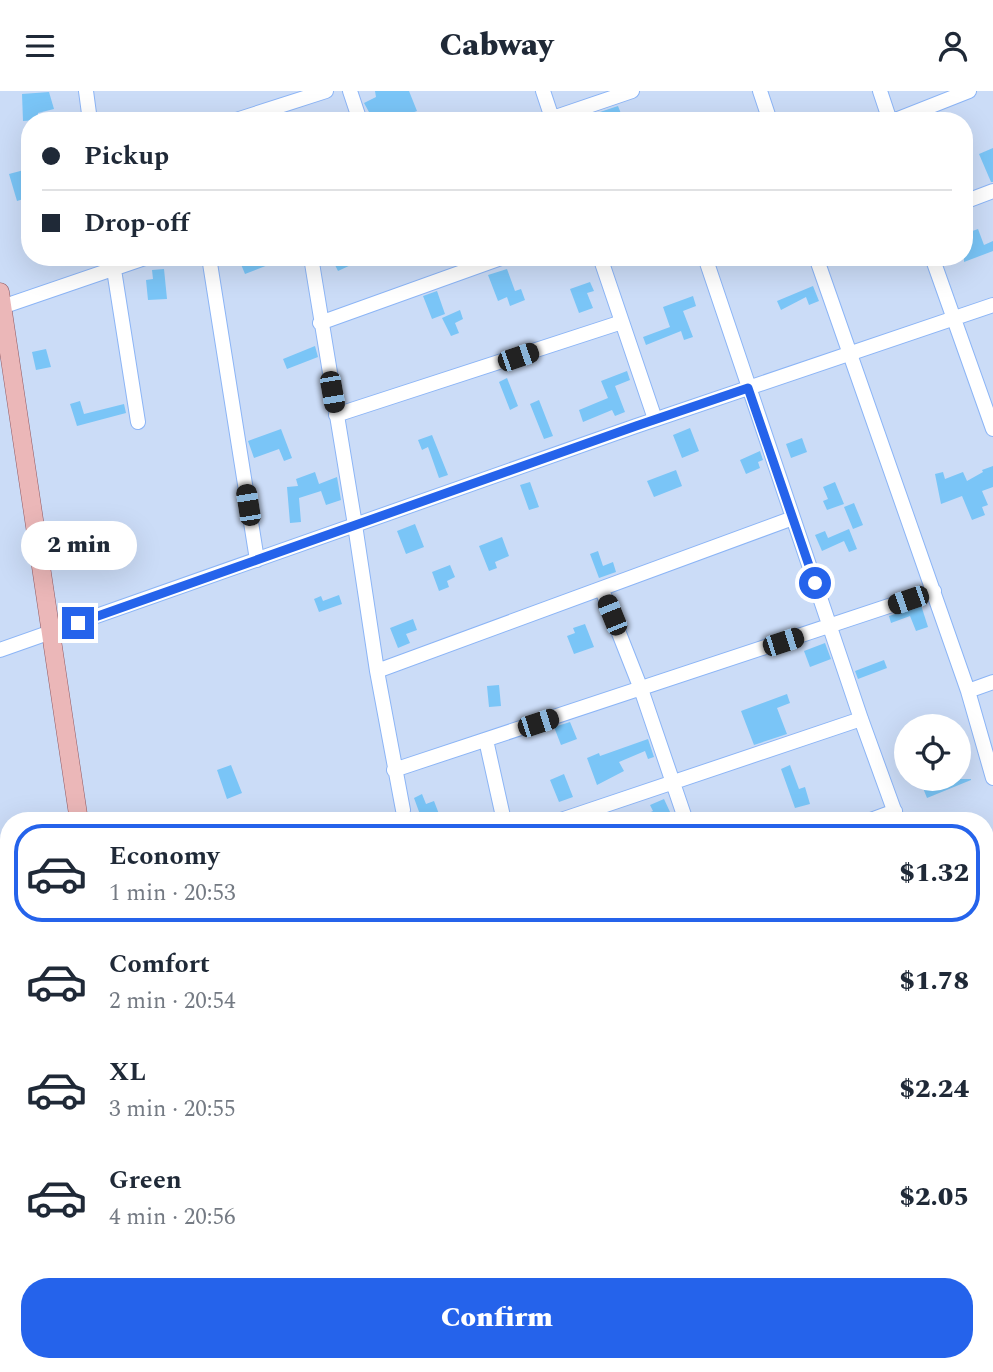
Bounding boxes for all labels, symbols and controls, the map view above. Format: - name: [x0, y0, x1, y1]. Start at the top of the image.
- text: Cabway: [440, 21, 553, 70]
- icon: menu: [21, 27, 59, 65]
- icon: person: [934, 27, 972, 65]
- text: Pickup: [84, 136, 169, 176]
- text: Drop-off: [84, 203, 189, 243]
- car: [495, 340, 542, 374]
- car: [319, 369, 346, 415]
- car: [235, 483, 262, 527]
- callout: 2 min: [20, 521, 136, 571]
- text: 2 min: [47, 528, 111, 563]
- route start: [799, 567, 831, 599]
- car: [885, 583, 932, 617]
- car: [595, 592, 630, 638]
- route end: [62, 607, 94, 639]
- car: [760, 626, 807, 658]
- car: [515, 707, 562, 739]
- map controls: [894, 714, 971, 791]
- button: locate: [894, 714, 971, 791]
- text: Economy: [109, 836, 219, 876]
- icon: car: [25, 842, 88, 905]
- text: $1.32: [899, 853, 969, 893]
- text: 1 min · 20:53: [109, 876, 236, 911]
- text: Comfort: [109, 944, 210, 984]
- icon: car: [25, 950, 88, 1013]
- text: $1.78: [899, 961, 969, 1001]
- text: 2 min · 20:54: [109, 984, 236, 1019]
- text: XL: [109, 1052, 146, 1092]
- icon: car: [25, 1058, 88, 1121]
- text: $2.24: [899, 1069, 969, 1109]
- text: 3 min · 20:55: [109, 1092, 236, 1127]
- text: Green: [109, 1160, 182, 1200]
- icon: car: [25, 1166, 88, 1229]
- text: $2.05: [899, 1177, 969, 1217]
- text: 4 min · 20:56: [109, 1200, 236, 1235]
- button: Confirm: [21, 1278, 973, 1358]

